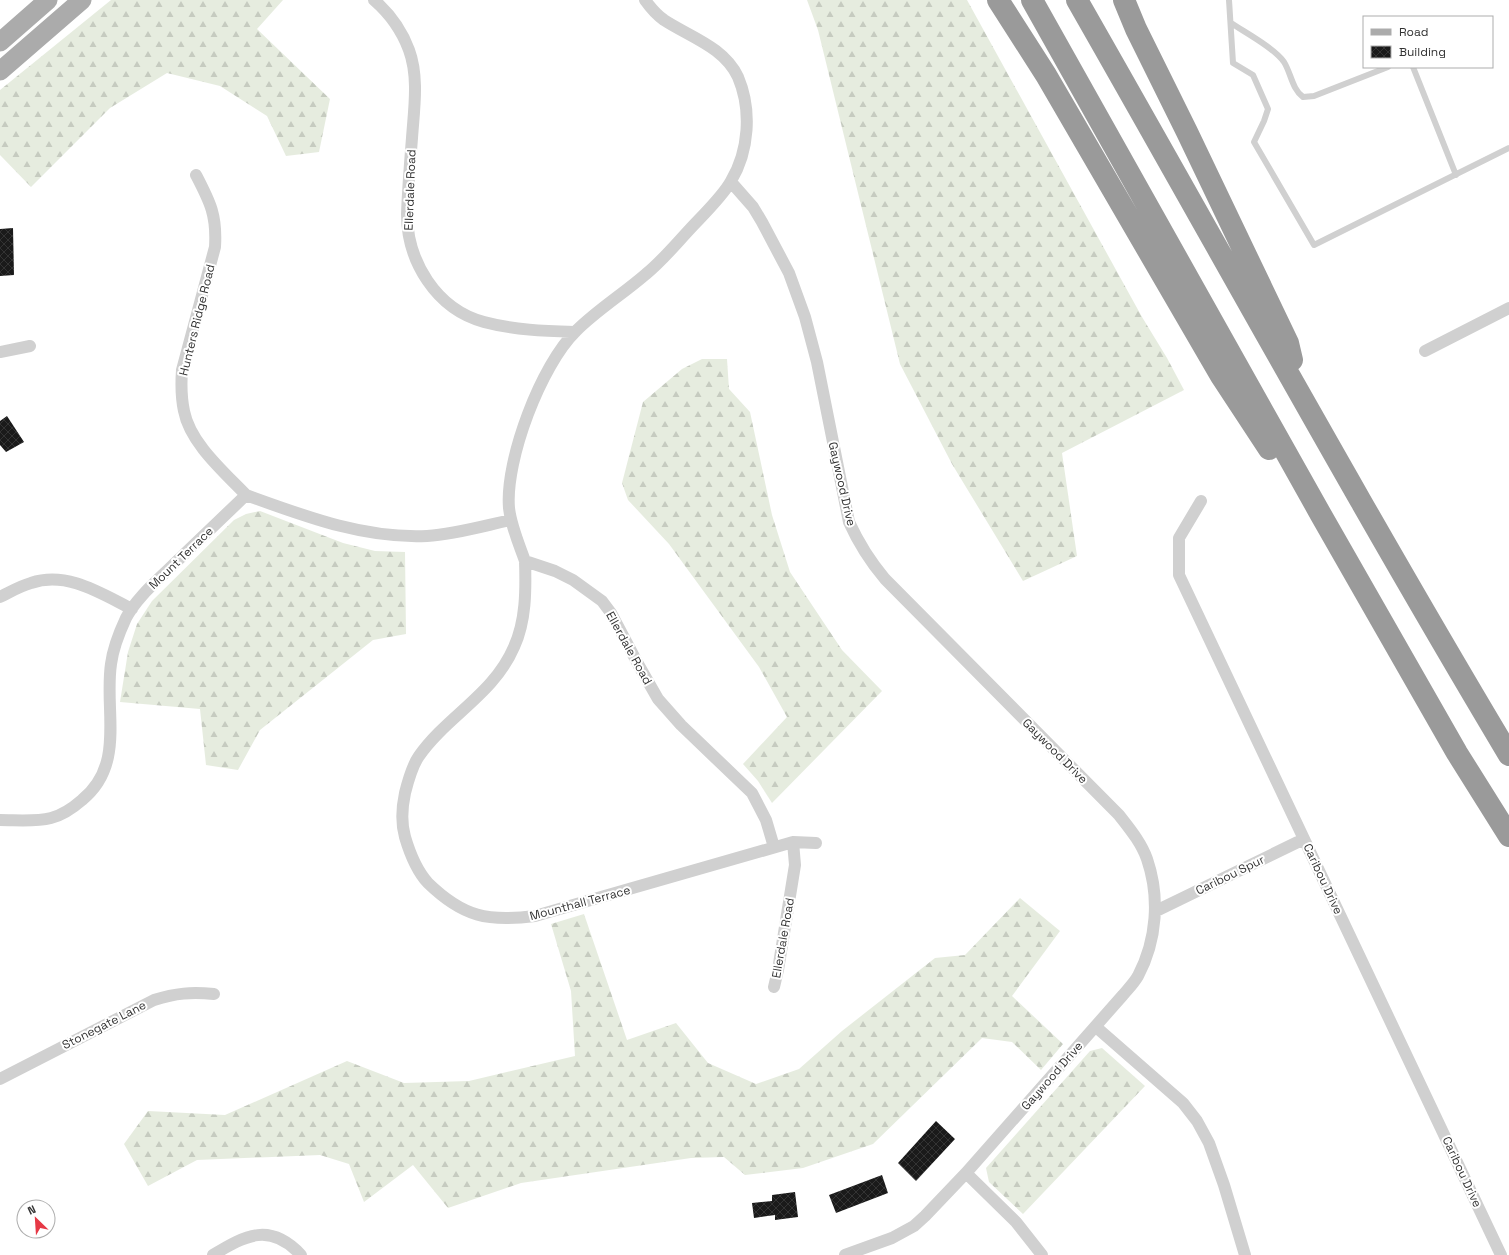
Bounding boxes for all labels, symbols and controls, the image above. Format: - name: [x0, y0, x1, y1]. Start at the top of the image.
- legend: [1363, 16, 1493, 68]
- text: Road: [1399, 24, 1428, 40]
- text: Building: [1399, 44, 1446, 60]
- street label: Ellerdale Road: [401, 149, 419, 231]
- street label: Hunters Ridge Road: [175, 263, 219, 377]
- street label: Gaywood Drive: [825, 440, 859, 528]
- street label: Mount Terrace: [145, 523, 217, 593]
- street label: Ellerdale Road: [602, 609, 656, 687]
- street label: Gaywood Drive: [1019, 715, 1091, 787]
- street label: Caribou Drive: [1300, 841, 1346, 917]
- street label: Caribou Spur: [1193, 851, 1267, 899]
- street label: Mounthall Terrace: [528, 882, 632, 924]
- street label: Ellerdale Road: [768, 897, 798, 979]
- street label: Stonegate Lane: [59, 997, 149, 1053]
- street label: Gaywood Drive: [1018, 1038, 1086, 1114]
- street label: Caribou Drive: [1439, 1134, 1485, 1210]
- north arrow: [16, 1199, 56, 1239]
- text: N: [25, 1202, 38, 1218]

